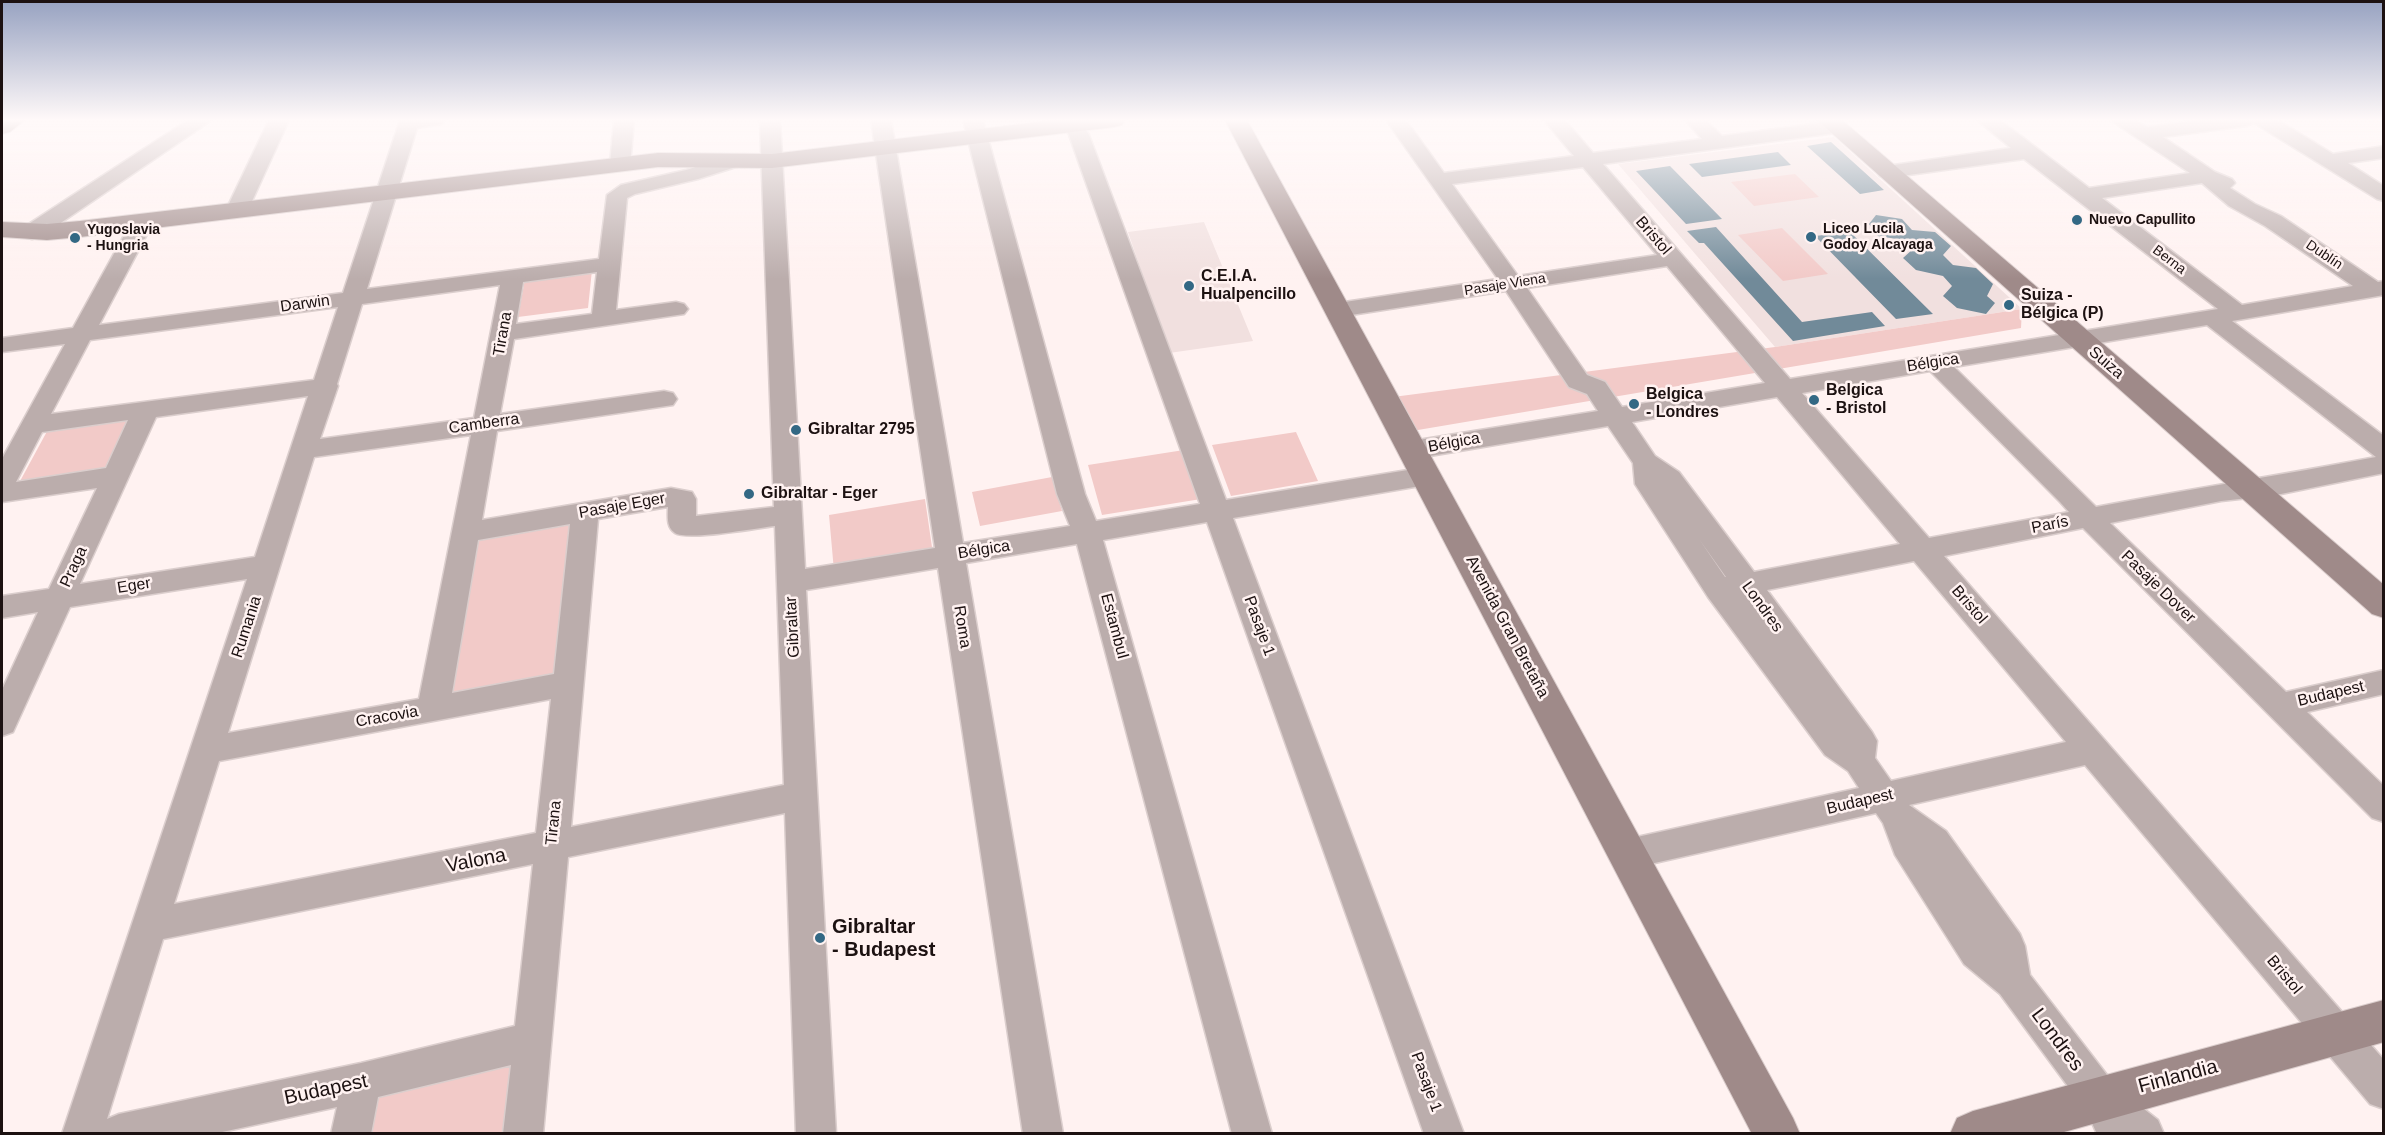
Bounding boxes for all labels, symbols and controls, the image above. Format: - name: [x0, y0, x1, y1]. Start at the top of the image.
- place label: Nuevo Capullito: [2089, 212, 2196, 228]
- street label: Bristol: [1631, 213, 1675, 259]
- marker: Nuevo Capullito: [2070, 213, 2084, 227]
- place label: Liceo Lucila Godoy Alcayaga: [1823, 221, 1933, 254]
- place label: Yugoslavia - Hungria: [87, 222, 160, 255]
- marker: Liceo Lucila Godoy Alcayaga: [1804, 230, 1818, 244]
- marker: Yugoslavia - Hungria: [68, 231, 82, 245]
- street label: Dublín: [2303, 237, 2345, 273]
- street label: Berna: [2149, 242, 2189, 278]
- place label: C.E.I.A. Hualpencillo: [1201, 267, 1296, 305]
- street label: Pasaje Viena: [1463, 270, 1547, 300]
- marker: C.E.I.A. Hualpencillo: [1182, 279, 1196, 293]
- place label: Suiza - Bélgica (P): [2021, 286, 2104, 324]
- street label: Darwin: [279, 291, 331, 317]
- marker: Suiza - Bélgica (P): [2002, 298, 2016, 312]
- street label: Tirana: [490, 310, 516, 358]
- street label: Suiza: [2085, 343, 2127, 383]
- street label: Bélgica: [1906, 349, 1960, 377]
- place label: Belgica - Bristol: [1826, 381, 1886, 419]
- place label: Belgica - Londres: [1646, 385, 1719, 423]
- marker: Belgica - Bristol: [1807, 393, 1821, 407]
- marker: Belgica - Londres: [1627, 397, 1641, 411]
- street label: Camberra: [447, 410, 521, 438]
- place label: Gibraltar 2795: [808, 420, 915, 440]
- marker: Gibraltar 2795: [789, 423, 803, 437]
- street label: Bélgica: [1426, 429, 1482, 457]
- place label: Gibraltar - Eger: [761, 484, 877, 504]
- marker: Gibraltar - Eger: [742, 487, 756, 501]
- street label: Pasaje Eger: [577, 489, 667, 523]
- street label: París: [2030, 512, 2070, 538]
- street label: Bélgica: [957, 536, 1011, 564]
- street label: Praga: [56, 544, 92, 590]
- street label: Pasaje Dover: [2117, 547, 2199, 627]
- street label: Avenida Gran Bretaña: [1461, 553, 1553, 701]
- street label: Eger: [116, 574, 152, 598]
- street label: Londres: [1737, 578, 1787, 636]
- street label: Bristol: [1947, 582, 1991, 628]
- street label: Estambul: [1096, 591, 1132, 661]
- street label: Pasaje 1: [1239, 593, 1279, 659]
- street label: Rumania: [228, 594, 266, 660]
- street label: Gibraltar: [782, 596, 804, 658]
- street label: Roma: [949, 604, 975, 650]
- street label: Budapest: [2296, 677, 2366, 711]
- street label: Cracovia: [354, 702, 420, 732]
- street label: Budapest: [1825, 785, 1895, 819]
- street label: Tirana: [542, 800, 566, 846]
- street label: Valona: [444, 843, 508, 879]
- place label: Gibraltar - Budapest: [832, 915, 935, 962]
- marker: Gibraltar - Budapest: [813, 931, 827, 945]
- street label: Bristol: [2262, 952, 2306, 998]
- street label: Londres: [2026, 1004, 2088, 1076]
- street label: Pasaje 1: [1406, 1049, 1446, 1115]
- street label: Finlandia: [2136, 1055, 2220, 1099]
- street label: Budapest: [282, 1069, 370, 1111]

